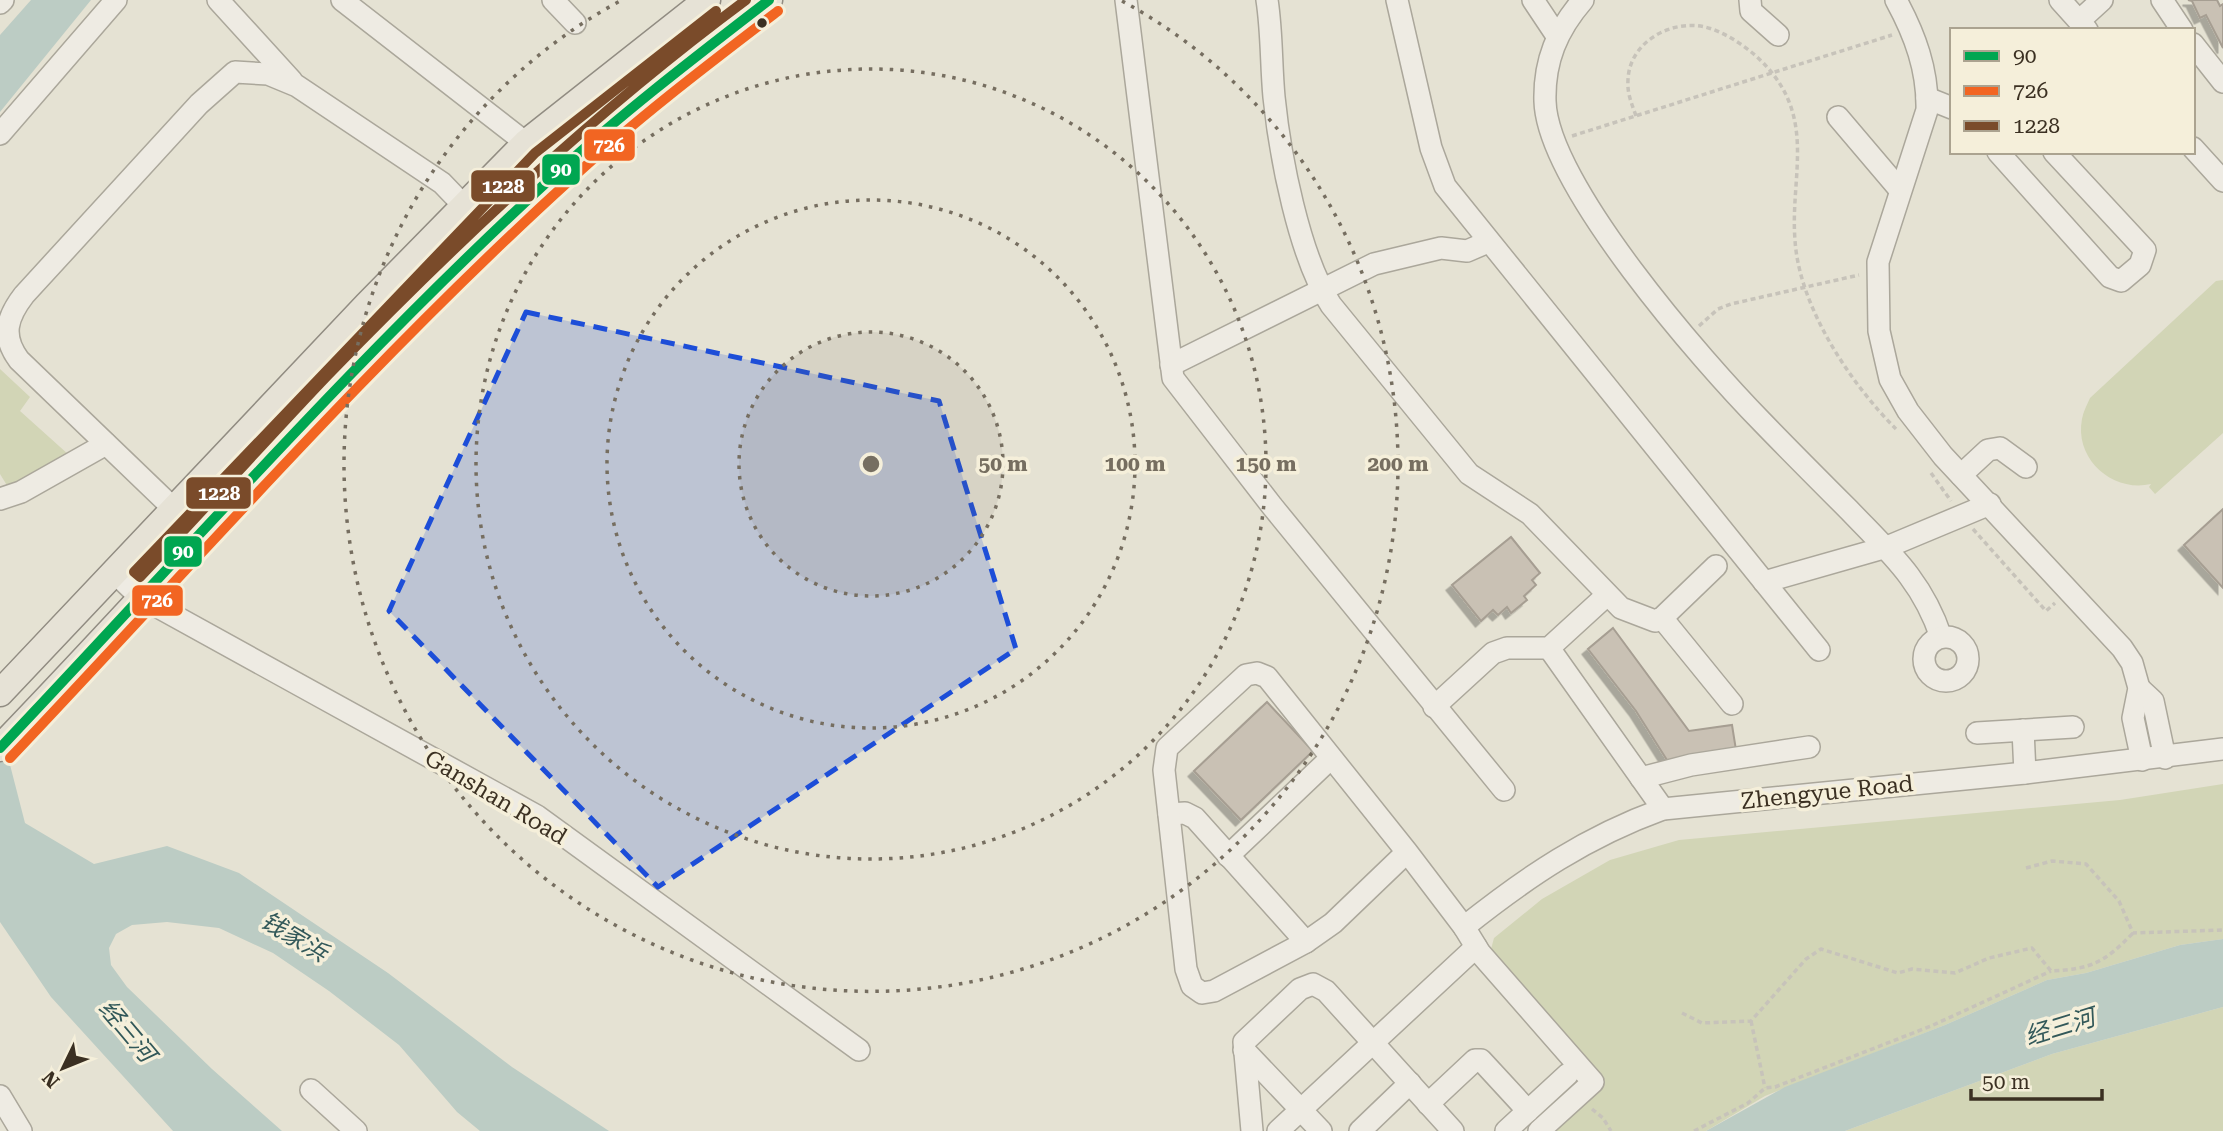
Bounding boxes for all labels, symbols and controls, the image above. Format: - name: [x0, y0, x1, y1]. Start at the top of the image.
- unlabelled marker: [755, 16, 769, 30]
- legend: [1950, 28, 2195, 154]
- text: 90: [2013, 44, 2037, 68]
- text: 726: [2013, 79, 2048, 103]
- text: 1228: [2013, 114, 2060, 138]
- line badge: 726: [583, 128, 636, 162]
- text: 726: [593, 134, 625, 157]
- line badge: 90: [541, 153, 581, 186]
- text: 90: [550, 158, 572, 181]
- line badge: 1228: [470, 169, 536, 203]
- text: 1228: [482, 175, 525, 198]
- centre of rings: [859, 452, 883, 476]
- text: 50 m: [978, 452, 1028, 476]
- text: 100 m: [1105, 452, 1165, 476]
- text: 150 m: [1236, 452, 1296, 476]
- text: 200 m: [1368, 452, 1428, 476]
- line badge: 1228: [185, 476, 252, 510]
- text: 1228: [198, 482, 241, 505]
- line badge: 90: [163, 535, 203, 568]
- text: 90: [172, 540, 194, 563]
- line badge: 726: [131, 584, 184, 617]
- text: 726: [141, 589, 173, 612]
- street label: Ganshan Road: [420, 744, 572, 851]
- street label: Zhengyue Road: [1740, 770, 1915, 815]
- water label: 钱家浜: [256, 906, 334, 969]
- water label: 经三河: [93, 994, 163, 1071]
- water label: 经三河: [2021, 1002, 2102, 1051]
- north arrow: [28, 1033, 98, 1103]
- scale bar: [1971, 1058, 2102, 1102]
- text: N: [37, 1066, 64, 1092]
- text: 50 m: [1982, 1070, 2030, 1094]

